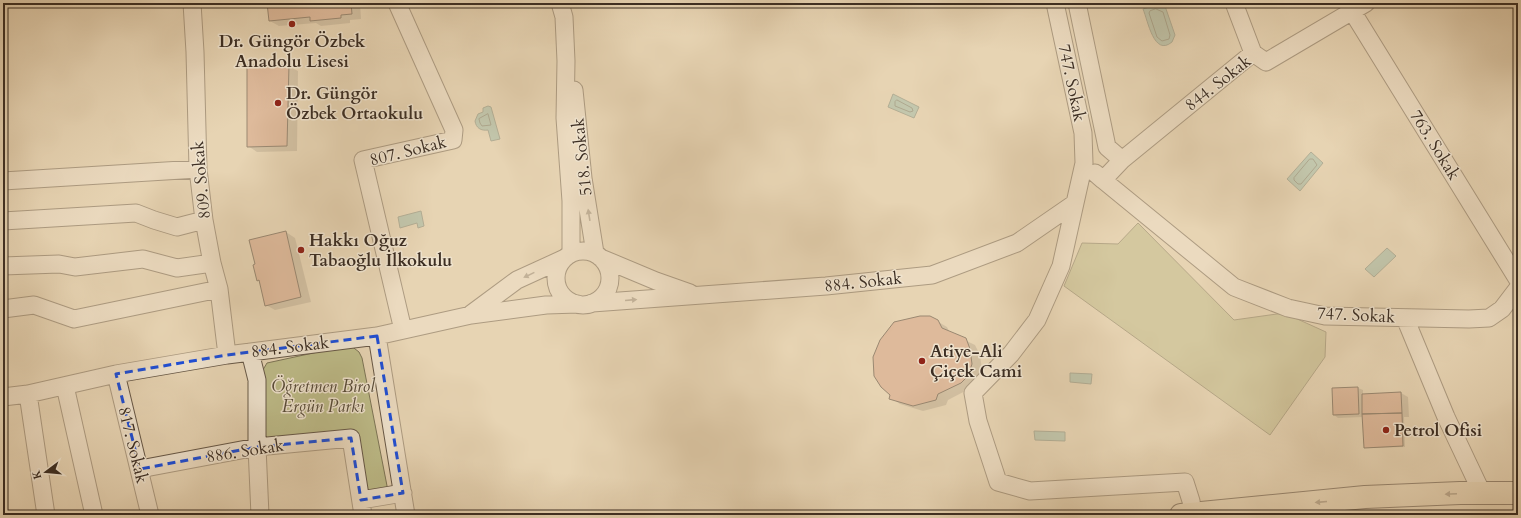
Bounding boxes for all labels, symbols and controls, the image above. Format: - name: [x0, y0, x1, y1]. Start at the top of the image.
- marker: Dr. Güngör Özbek Anadolu Lisesi: [287, 19, 297, 29]
- place label: Dr. Güngör Özbek Anadolu Lisesi: [219, 30, 366, 73]
- street label: 747. Sokak: [1053, 42, 1092, 125]
- street label: 844. Sokak: [1180, 49, 1257, 116]
- place label: Dr. Güngör Özbek Ortaokulu: [286, 82, 423, 125]
- marker: Dr. Güngör Özbek Ortaokulu: [273, 98, 283, 108]
- street label: 763. Sokak: [1405, 106, 1466, 185]
- street label: 518. Sokak: [566, 116, 598, 197]
- street label: 807. Sokak: [367, 130, 450, 172]
- street label: 809. Sokak: [186, 139, 216, 220]
- one-way arrow: [585, 208, 591, 221]
- place label: Hakkı Oğuz Tabaoğlu İlkokulu: [309, 229, 452, 272]
- marker: Hakkı Oğuz Tabaoğlu İlkokulu: [296, 245, 306, 255]
- street label: 884. Sokak: [823, 266, 904, 298]
- one-way arrow: [524, 271, 535, 278]
- one-way arrow: [625, 297, 637, 304]
- street label: 747. Sokak: [1316, 301, 1397, 329]
- street label: 884. Sokak: [250, 331, 331, 363]
- place label: Atiye-Ali Çiçek Cami: [930, 340, 1022, 383]
- marker: Atiye-Ali Çiçek Cami: [917, 356, 927, 366]
- park label: Öğretmen Birol Ergün Parkı: [271, 375, 375, 418]
- street label: 817. Sokak: [112, 404, 154, 487]
- place label: Petrol Ofisi: [1394, 419, 1482, 442]
- marker: Petrol Ofisi: [1381, 425, 1391, 435]
- street label: 886. Sokak: [205, 433, 286, 468]
- north arrow: [26, 452, 66, 492]
- text: K: [28, 468, 45, 481]
- one-way arrow: [1445, 490, 1457, 497]
- one-way arrow: [1315, 498, 1327, 505]

